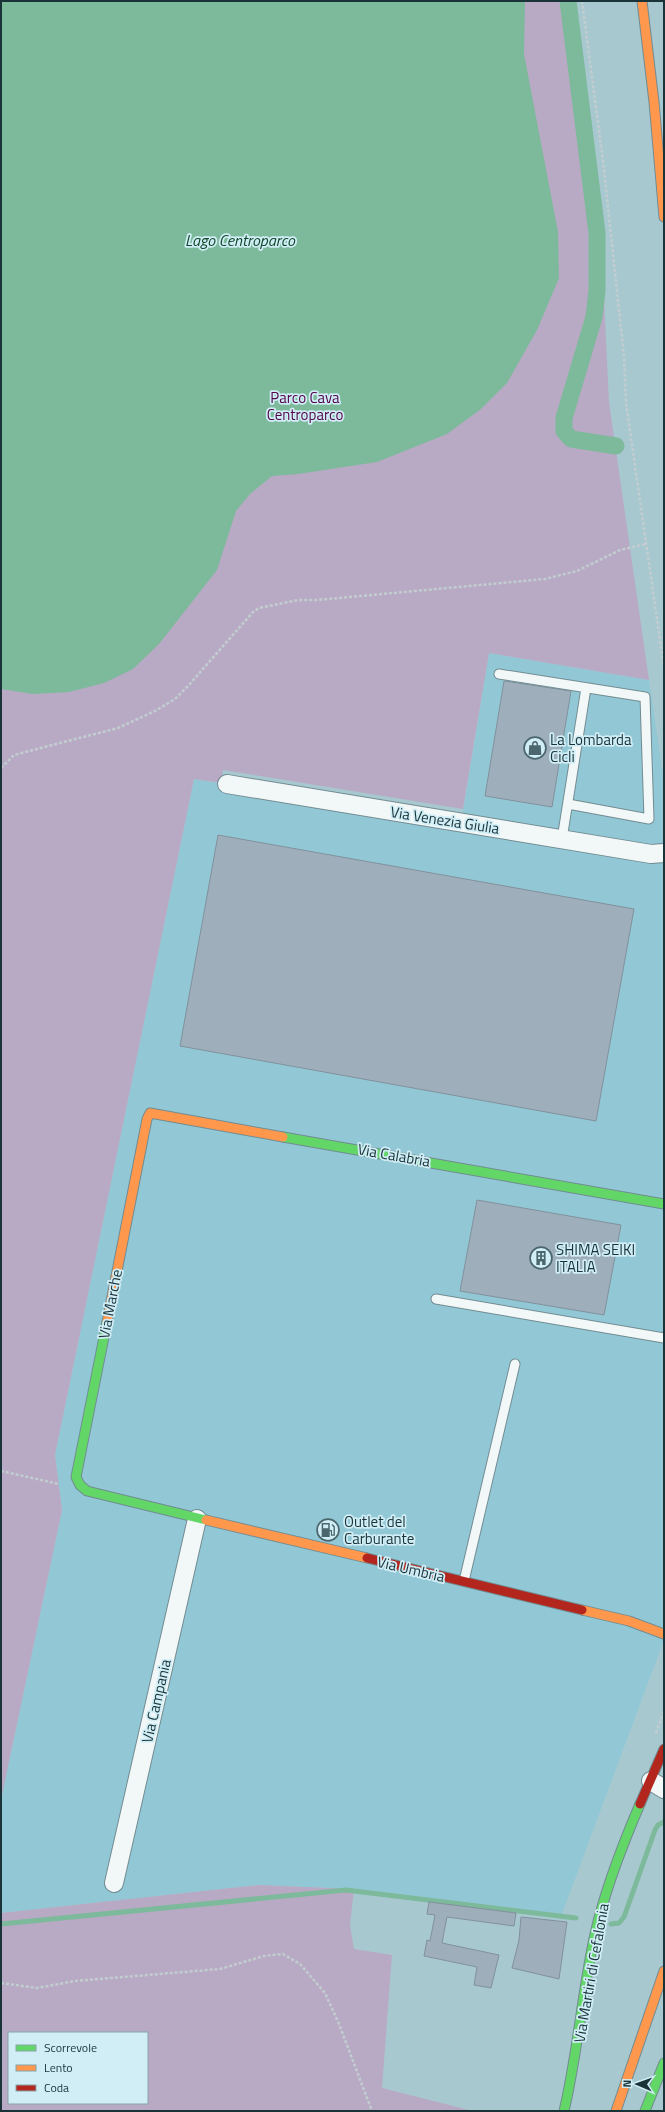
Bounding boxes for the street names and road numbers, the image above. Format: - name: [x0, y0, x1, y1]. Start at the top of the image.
- street label: Via Venezia Giulia: [389, 800, 502, 840]
- street label: Via Calabria: [356, 1137, 433, 1173]
- street label: Via Marche: [92, 1267, 128, 1341]
- street label: Via Umbria: [375, 1550, 448, 1588]
- street label: Via Campania: [135, 1656, 177, 1745]
- street label: Via Martiri di Cefalonia: [567, 1901, 615, 2045]

